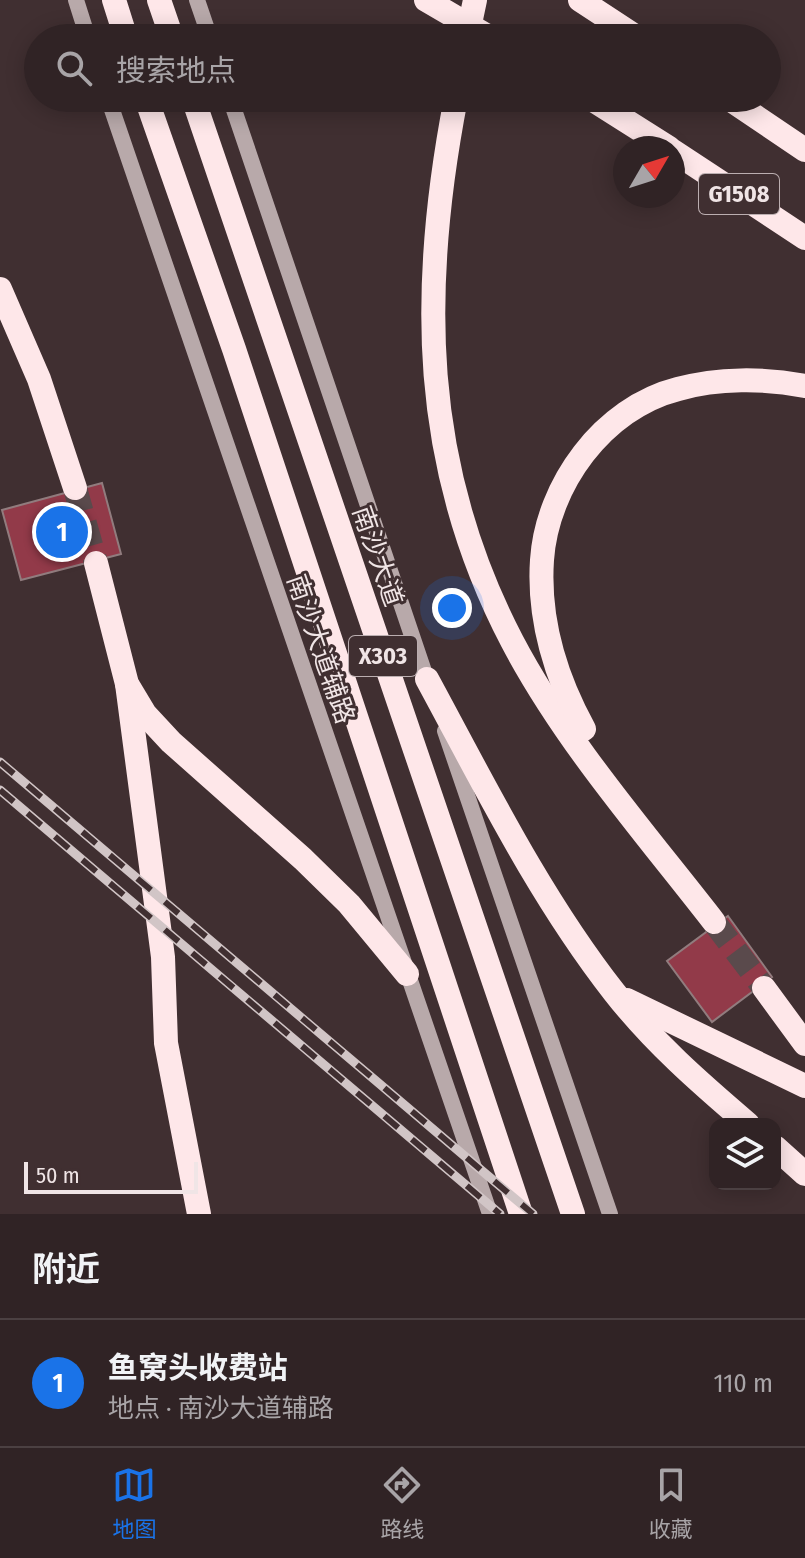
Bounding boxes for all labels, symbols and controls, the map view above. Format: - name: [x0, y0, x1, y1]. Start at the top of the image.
- search box: [24, 24, 781, 112]
- icon: search: [52, 46, 96, 90]
- text: 搜索地点: [116, 53, 236, 89]
- north arrow: [613, 136, 685, 208]
- road number: G1508: [699, 174, 779, 214]
- pin: 1: [36, 502, 88, 562]
- street label: 南沙大道: [346, 502, 409, 610]
- street label: 南沙大道辅路: [280, 570, 361, 728]
- your location: [432, 588, 472, 628]
- road number: X303: [349, 636, 417, 676]
- map controls: [709, 1118, 781, 1190]
- button: layers: [709, 1118, 781, 1190]
- scale bar: [24, 1158, 198, 1194]
- text: 50 m: [36, 1162, 80, 1189]
- text: 附近: [32, 1249, 100, 1290]
- text: 鱼窝头收费站: [108, 1350, 288, 1386]
- text: 1: [53, 1368, 64, 1399]
- text: 110 m: [713, 1368, 773, 1399]
- text: 地点 · 南沙大道辅路: [108, 1393, 334, 1424]
- tab: 地图: [112, 1463, 156, 1543]
- tab: 路线: [380, 1463, 425, 1543]
- tab: 收藏: [649, 1463, 693, 1543]

